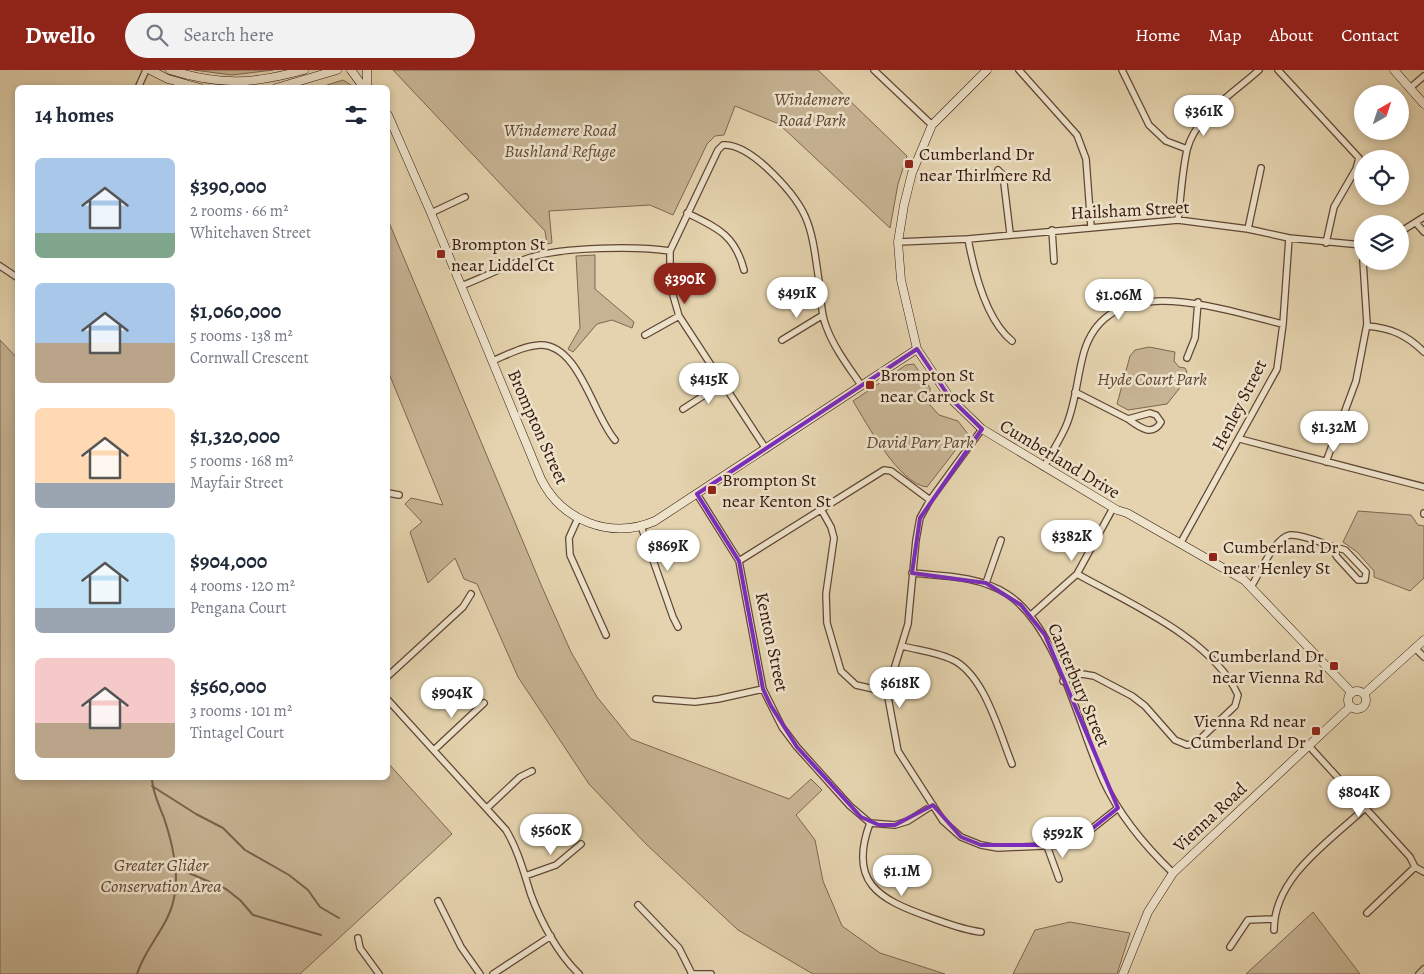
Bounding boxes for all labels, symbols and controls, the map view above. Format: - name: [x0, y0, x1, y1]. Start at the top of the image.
- search box: [125, 13, 475, 58]
- text: Dwello: [25, 19, 95, 51]
- icon: search: [143, 21, 171, 49]
- text: Search here: [183, 22, 274, 48]
- text: Home: [1135, 23, 1180, 47]
- text: Map: [1208, 23, 1241, 47]
- text: About: [1269, 23, 1313, 47]
- text: Contact: [1341, 23, 1399, 47]
- north arrow: [1354, 85, 1409, 140]
- map controls: [1354, 85, 1409, 270]
- park label: Windemere Road Park: [774, 87, 851, 132]
- pin: $361K: [1169, 94, 1239, 137]
- text: $361K: [1185, 100, 1223, 122]
- text: 14 homes: [35, 101, 114, 129]
- icon: filters: [342, 101, 370, 129]
- park label: Windemere Road Bushland Refuge: [503, 118, 617, 163]
- place label: Cumberland Dr near Thirlmere Rd: [919, 142, 1052, 187]
- button: locate: [1354, 150, 1409, 205]
- marker: Cumberland Dr near Thirlmere Rd: [903, 158, 915, 170]
- text: $390,000: [190, 172, 266, 200]
- icon: home: [75, 178, 135, 238]
- street label: Hailsham Street: [1070, 195, 1190, 225]
- text: 2 rooms · 66 m²: [190, 200, 288, 222]
- button: layers: [1354, 215, 1409, 270]
- text: Whitehaven Street: [190, 222, 311, 244]
- place label: Brompton St near Liddel Ct: [451, 232, 555, 277]
- marker: Brompton St near Liddel Ct: [435, 248, 447, 260]
- pin: $390K: [650, 262, 720, 305]
- text: $390K: [665, 268, 705, 290]
- pin: $491K: [762, 276, 832, 319]
- pin: $1.06M: [1078, 278, 1160, 321]
- text: $491K: [778, 282, 816, 304]
- text: $1.06M: [1096, 284, 1142, 306]
- text: $1,060,000: [190, 297, 281, 325]
- icon: home: [75, 303, 135, 363]
- text: 5 rooms · 138 m²: [190, 325, 293, 347]
- text: Cornwall Crescent: [190, 347, 309, 369]
- street label: Henley Street: [1206, 355, 1272, 455]
- pin: $415K: [674, 362, 744, 405]
- place label: Brompton St near Carrock St: [880, 363, 995, 408]
- street label: Brompton Street: [502, 366, 574, 488]
- park label: Hyde Court Park: [1097, 367, 1207, 391]
- text: $415K: [690, 368, 728, 390]
- marker: Brompton St near Carrock St: [864, 379, 876, 391]
- pin: $1.32M: [1293, 410, 1375, 453]
- street label: Cumberland Drive: [995, 414, 1125, 504]
- text: $1.32M: [1311, 416, 1357, 438]
- text: $1,320,000: [190, 422, 280, 450]
- icon: home: [75, 428, 135, 488]
- park label: David Parr Park: [866, 430, 974, 454]
- text: 5 rooms · 168 m²: [190, 450, 294, 472]
- place label: Brompton St near Kenton St: [722, 468, 831, 513]
- text: Mayfair Street: [190, 472, 283, 494]
- marker: Brompton St near Kenton St: [706, 484, 718, 496]
- pin: $382K: [1037, 520, 1107, 562]
- text: $382K: [1052, 525, 1092, 547]
- pin: $869K: [633, 530, 703, 572]
- text: $869K: [648, 535, 688, 557]
- place label: Cumberland Dr near Henley St: [1223, 535, 1339, 580]
- text: $904,000: [190, 547, 267, 575]
- marker: Cumberland Dr near Henley St: [1207, 551, 1219, 563]
- icon: home: [75, 553, 135, 613]
- text: 4 rooms · 120 m²: [190, 575, 295, 597]
- street label: Kenton Street: [750, 590, 794, 694]
- text: Pengana Court: [190, 597, 286, 619]
- street label: Canterbury Street: [1042, 619, 1116, 751]
- place label: Cumberland Dr near Vienna Rd: [1208, 644, 1324, 689]
- marker: Cumberland Dr near Vienna Rd: [1328, 660, 1340, 672]
- pin: $618K: [865, 666, 935, 709]
- text: $560,000: [190, 672, 266, 700]
- text: $618K: [881, 672, 919, 694]
- pin: $904K: [417, 676, 487, 719]
- icon: home: [75, 678, 135, 738]
- text: $904K: [432, 682, 472, 704]
- text: 3 rooms · 101 m²: [190, 700, 292, 722]
- place label: Vienna Rd near Cumberland Dr: [1190, 709, 1306, 754]
- text: Tintagel Court: [190, 722, 284, 744]
- marker: Vienna Rd near Cumberland Dr: [1310, 725, 1322, 737]
- street label: Vienna Road: [1167, 776, 1252, 858]
- pin: $804K: [1324, 776, 1394, 818]
- text: $804K: [1338, 781, 1380, 803]
- pin: $560K: [516, 814, 586, 856]
- pin: $592K: [1028, 816, 1098, 859]
- text: $560K: [531, 819, 571, 841]
- text: $592K: [1043, 822, 1083, 844]
- park label: Greater Glider Conservation Area: [101, 853, 221, 898]
- pin: $1.1M: [867, 854, 937, 897]
- text: $1.1M: [884, 860, 920, 882]

